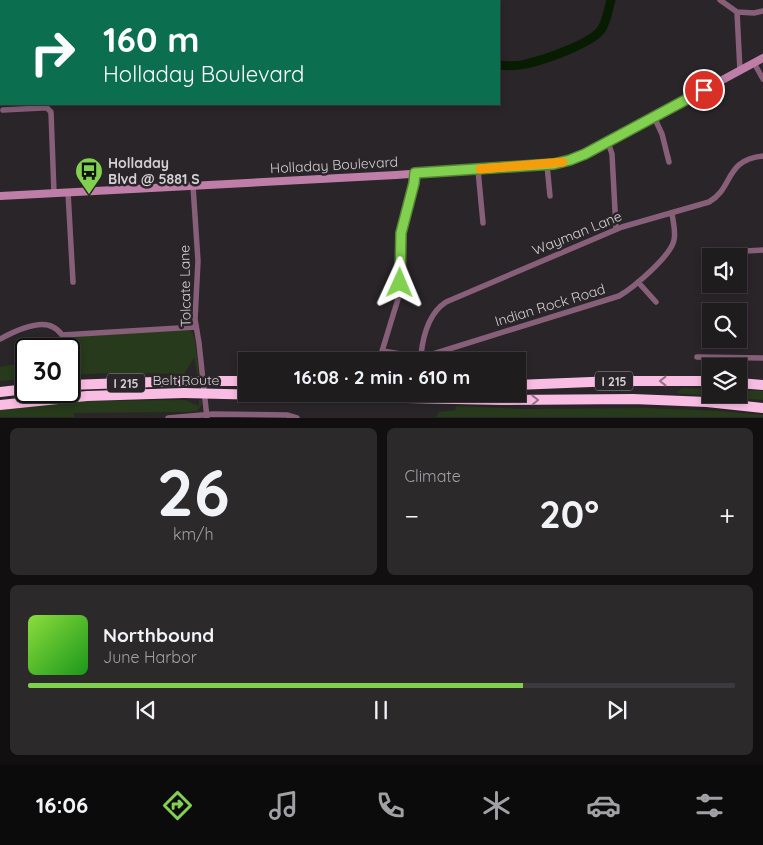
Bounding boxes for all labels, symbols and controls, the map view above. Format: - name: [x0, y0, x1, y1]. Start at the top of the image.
- text: 160 m: [103, 17, 200, 61]
- icon: right: [20, 20, 85, 85]
- text: Holladay Boulevard: [103, 60, 304, 88]
- pin: [683, 69, 725, 111]
- icon: arrive: [690, 76, 718, 104]
- street label: Holladay Boulevard: [270, 153, 398, 177]
- place label: Holladay Blvd @ 5881 S: [108, 154, 200, 188]
- bus stop icon: Holladay Blvd @ 5881 S: [74, 156, 104, 195]
- street label: Wayman Lane: [530, 207, 624, 259]
- street label: Tolcate Lane: [175, 245, 195, 327]
- map controls: [702, 248, 747, 403]
- button: sound: [702, 248, 747, 293]
- position arrow: [373, 256, 425, 308]
- street label: Indian Rock Road: [493, 280, 607, 330]
- button: search: [702, 303, 747, 348]
- speed limit sign: 30: [15, 338, 80, 403]
- button: layers: [702, 358, 747, 403]
- text: 16:08 · 2 min · 610 m: [294, 365, 470, 389]
- street label: Belt Route: [152, 371, 220, 389]
- road number: I 215: [595, 372, 633, 391]
- road number: I 215: [107, 373, 145, 392]
- one-way arrow: [658, 376, 666, 386]
- one-way arrow: [532, 395, 540, 405]
- text: 26: [157, 451, 230, 532]
- text: Climate: [405, 466, 461, 486]
- text: 20°: [539, 490, 599, 538]
- text: −: [405, 498, 419, 533]
- text: +: [719, 498, 735, 533]
- text: km/h: [173, 524, 214, 544]
- text: Northbound: [103, 623, 214, 647]
- text: June Harbor: [103, 647, 197, 667]
- icon: previous: [132, 696, 160, 724]
- icon: pause: [367, 696, 395, 724]
- icon: next: [603, 696, 631, 724]
- icon: directions: [160, 788, 195, 823]
- icon: music: [266, 788, 301, 823]
- icon: phone: [373, 788, 408, 823]
- icon: climate: [479, 788, 514, 823]
- icon: car: [586, 788, 621, 823]
- icon: filters: [692, 788, 727, 823]
- text: 16:06: [36, 791, 88, 819]

